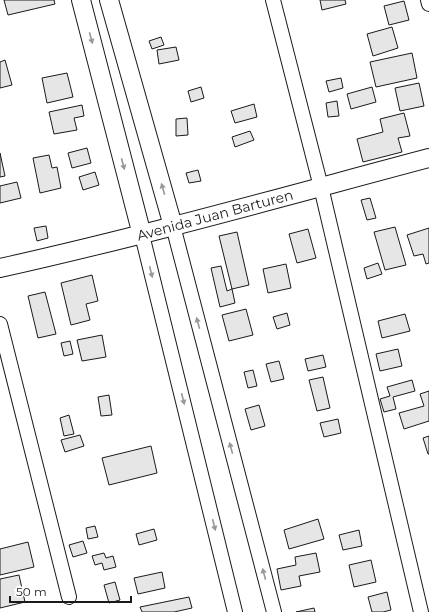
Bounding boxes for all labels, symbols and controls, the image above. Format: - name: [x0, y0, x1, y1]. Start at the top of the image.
- one-way arrow: [88, 32, 94, 44]
- one-way arrow: [121, 157, 127, 170]
- one-way arrow: [159, 183, 165, 195]
- street label: Avenida Juan Barturen: [135, 185, 295, 245]
- one-way arrow: [149, 266, 155, 279]
- one-way arrow: [195, 316, 201, 329]
- one-way arrow: [180, 392, 186, 405]
- one-way arrow: [228, 442, 234, 454]
- one-way arrow: [211, 519, 217, 531]
- one-way arrow: [261, 568, 267, 580]
- scale bar: [10, 578, 131, 604]
- text: 50 m: [16, 584, 47, 599]

